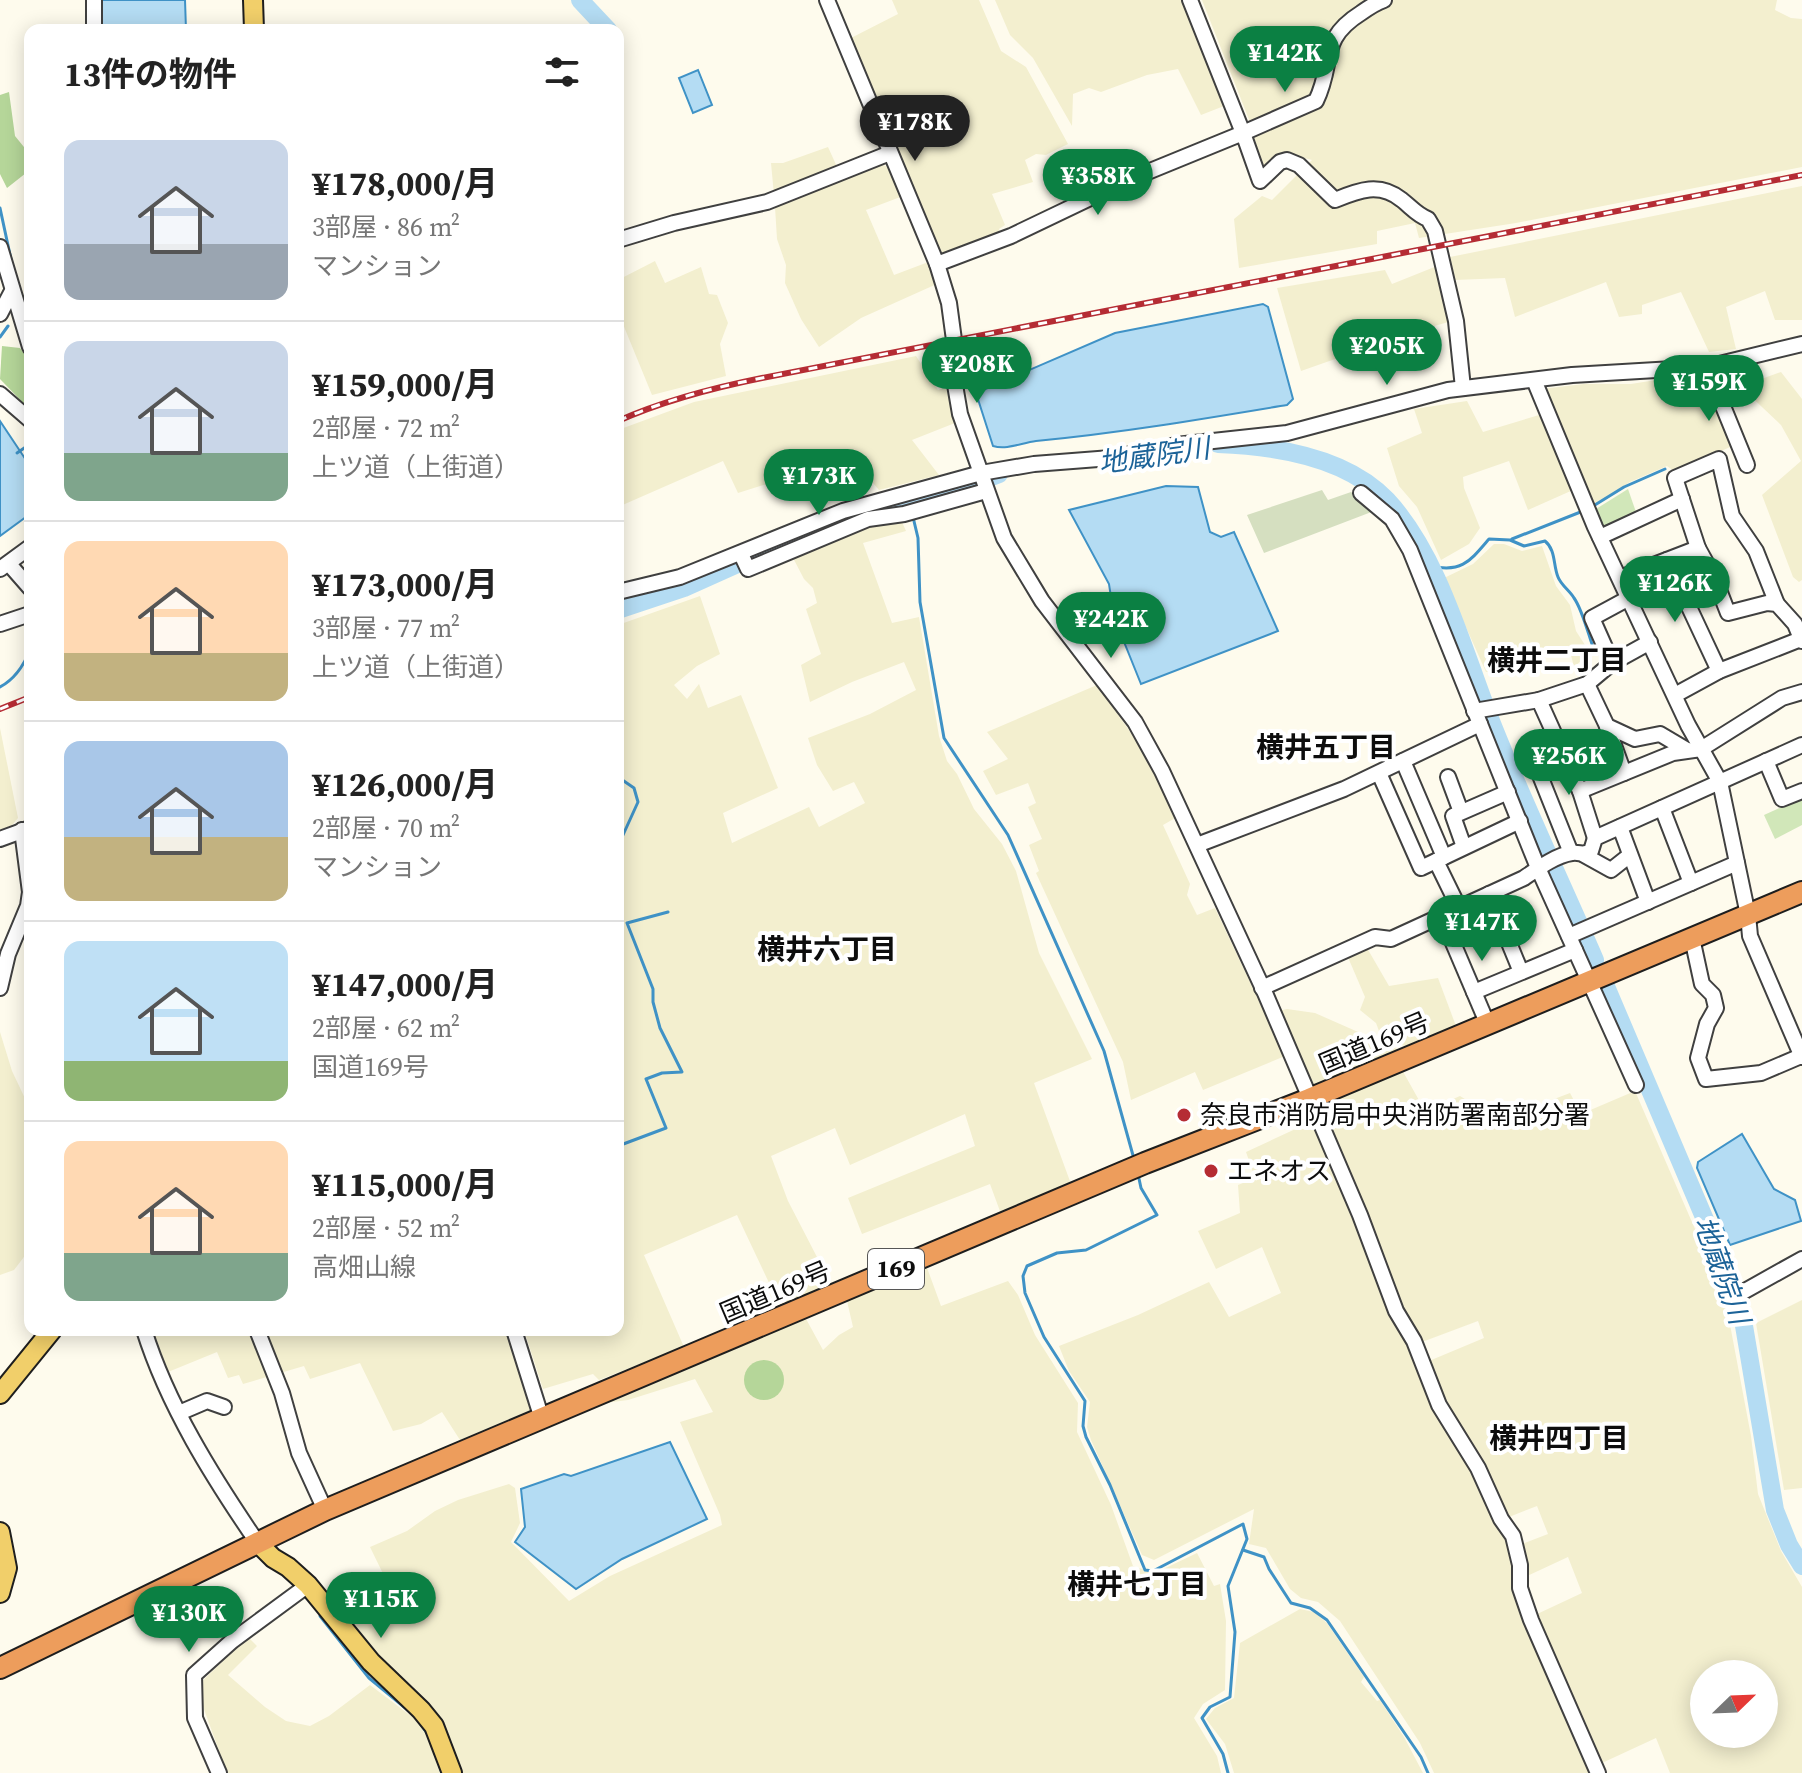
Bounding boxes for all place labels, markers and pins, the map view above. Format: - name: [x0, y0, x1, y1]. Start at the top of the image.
- pin: ¥142K: [1229, 26, 1341, 94]
- pin: ¥178K: [859, 95, 971, 163]
- pin: ¥358K: [1042, 149, 1154, 217]
- pin: ¥205K: [1331, 319, 1443, 387]
- pin: ¥208K: [921, 337, 1033, 405]
- pin: ¥159K: [1653, 355, 1765, 423]
- pin: ¥173K: [763, 449, 875, 517]
- pin: ¥126K: [1619, 556, 1731, 624]
- pin: ¥242K: [1055, 592, 1167, 660]
- pin: ¥256K: [1513, 729, 1625, 797]
- pin: ¥147K: [1426, 895, 1538, 963]
- place label: 奈良市消防局中央消防署南部分署: [1200, 1097, 1590, 1133]
- marker: 奈良市消防局中央消防署南部分署: [1175, 1106, 1193, 1124]
- place label: エネオス: [1227, 1153, 1331, 1189]
- marker: エネオス: [1202, 1162, 1220, 1180]
- pin: ¥115K: [325, 1572, 437, 1640]
- pin: ¥130K: [133, 1586, 245, 1654]

